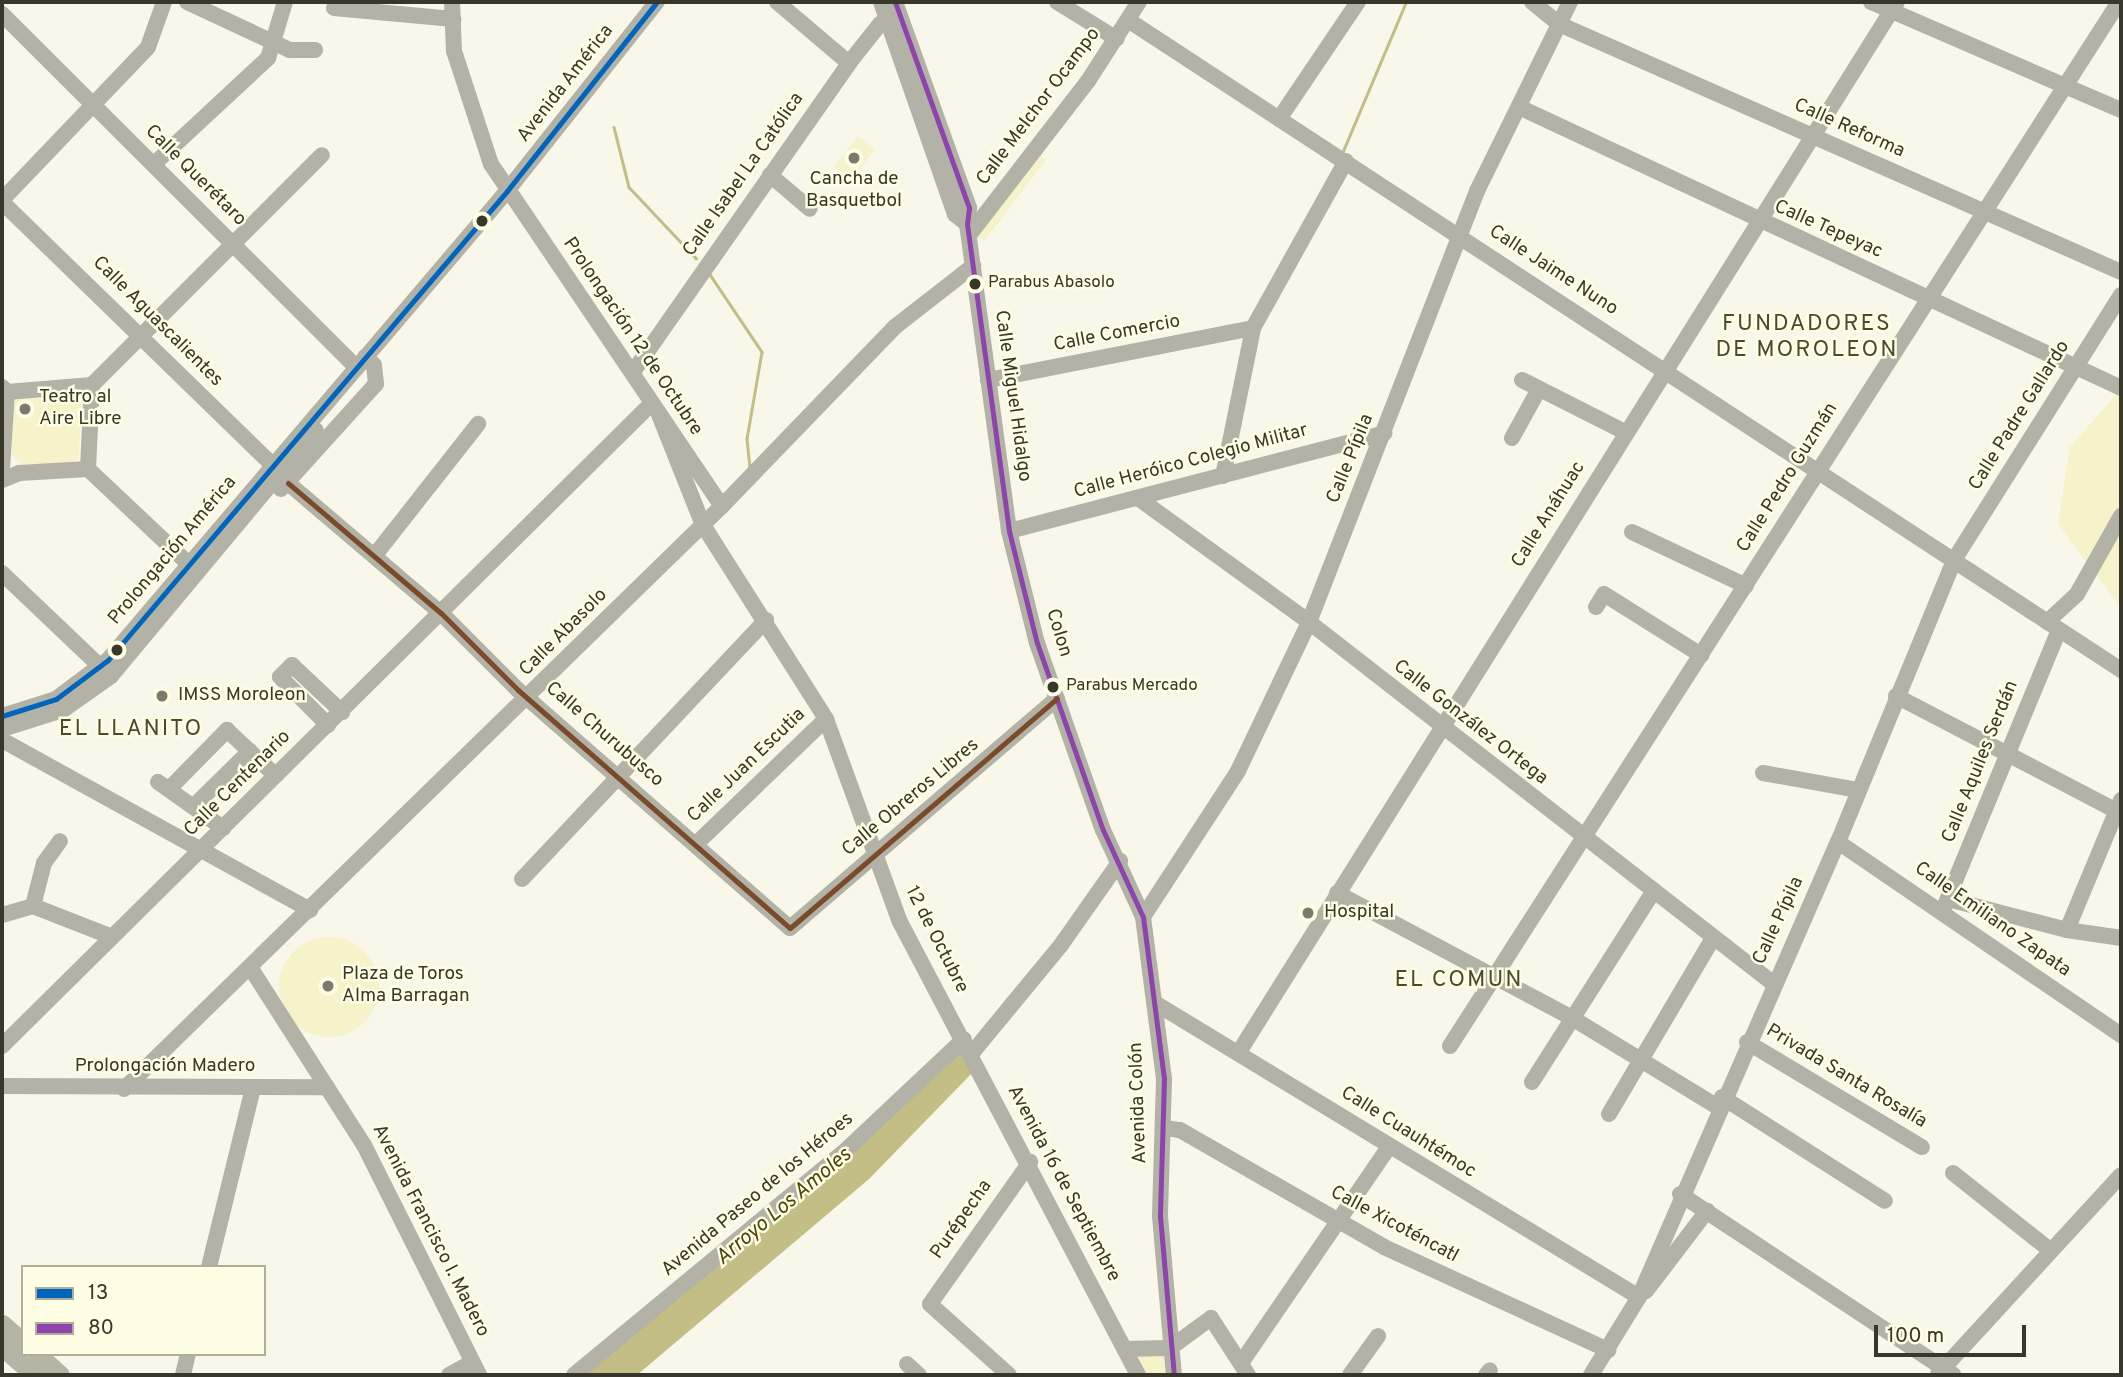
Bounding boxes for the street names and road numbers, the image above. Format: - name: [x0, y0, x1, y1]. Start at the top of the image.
- street label: Avenida América: [513, 20, 619, 148]
- street label: Calle Melchor Ocampo: [972, 24, 1106, 190]
- street label: Calle Isabel La Católica: [679, 89, 809, 261]
- street label: Calle Reforma: [1790, 94, 1908, 164]
- street label: Calle Querétaro: [140, 121, 250, 231]
- street label: Calle Tepeyac: [1770, 196, 1886, 264]
- street label: Calle Jaime Nuno: [1484, 221, 1622, 321]
- street label: Prolongación 12 de Octubre: [557, 234, 707, 440]
- street label: Calle Aguascalientes: [87, 252, 227, 392]
- street label: Calle Miguel Hidalgo: [989, 309, 1035, 483]
- street label: Calle Comercio: [1052, 311, 1182, 357]
- street label: Calle Padre Gallardo: [1965, 337, 2075, 495]
- street label: Calle Pedro Guzmán: [1733, 399, 1843, 557]
- street label: Calle Pípila: [1323, 411, 1379, 507]
- street label: Calle Heróico Colegio Militar: [1071, 420, 1311, 504]
- street label: Calle Anáhuac: [1507, 457, 1591, 573]
- street label: Prolongación América: [104, 472, 242, 630]
- street label: Calle Abasolo: [515, 584, 613, 682]
- street label: Colon: [1040, 606, 1076, 660]
- street label: Calle González Ortega: [1388, 656, 1552, 790]
- street label: Calle Aquiles Serdán: [1938, 677, 2024, 847]
- street label: Calle Churubusco: [540, 678, 668, 792]
- street label: Calle Juan Escutia: [683, 704, 811, 828]
- street label: Calle Centenario: [180, 726, 296, 842]
- street label: Calle Obreros Libres: [838, 734, 984, 862]
- street label: Calle Emiliano Zapata: [1909, 857, 2075, 983]
- street label: Calle Pípila: [1749, 873, 1809, 969]
- street label: 12 de Octubre: [899, 883, 973, 997]
- street label: Privada Santa Rosalía: [1762, 1020, 1930, 1134]
- street label: Avenida Colón: [1125, 1042, 1153, 1164]
- street label: Prolongación Madero: [75, 1056, 255, 1078]
- street label: Avenida 16 de Septiembre: [1002, 1082, 1124, 1286]
- street label: Calle Cuauhtémoc: [1336, 1082, 1480, 1184]
- street label: Avenida Paseo de los Héroes: [658, 1108, 858, 1282]
- street label: Avenida Francisco I. Madero: [366, 1121, 494, 1341]
- street label: Purépecha: [926, 1176, 998, 1264]
- street label: Calle Xicoténcatl: [1326, 1182, 1462, 1268]

